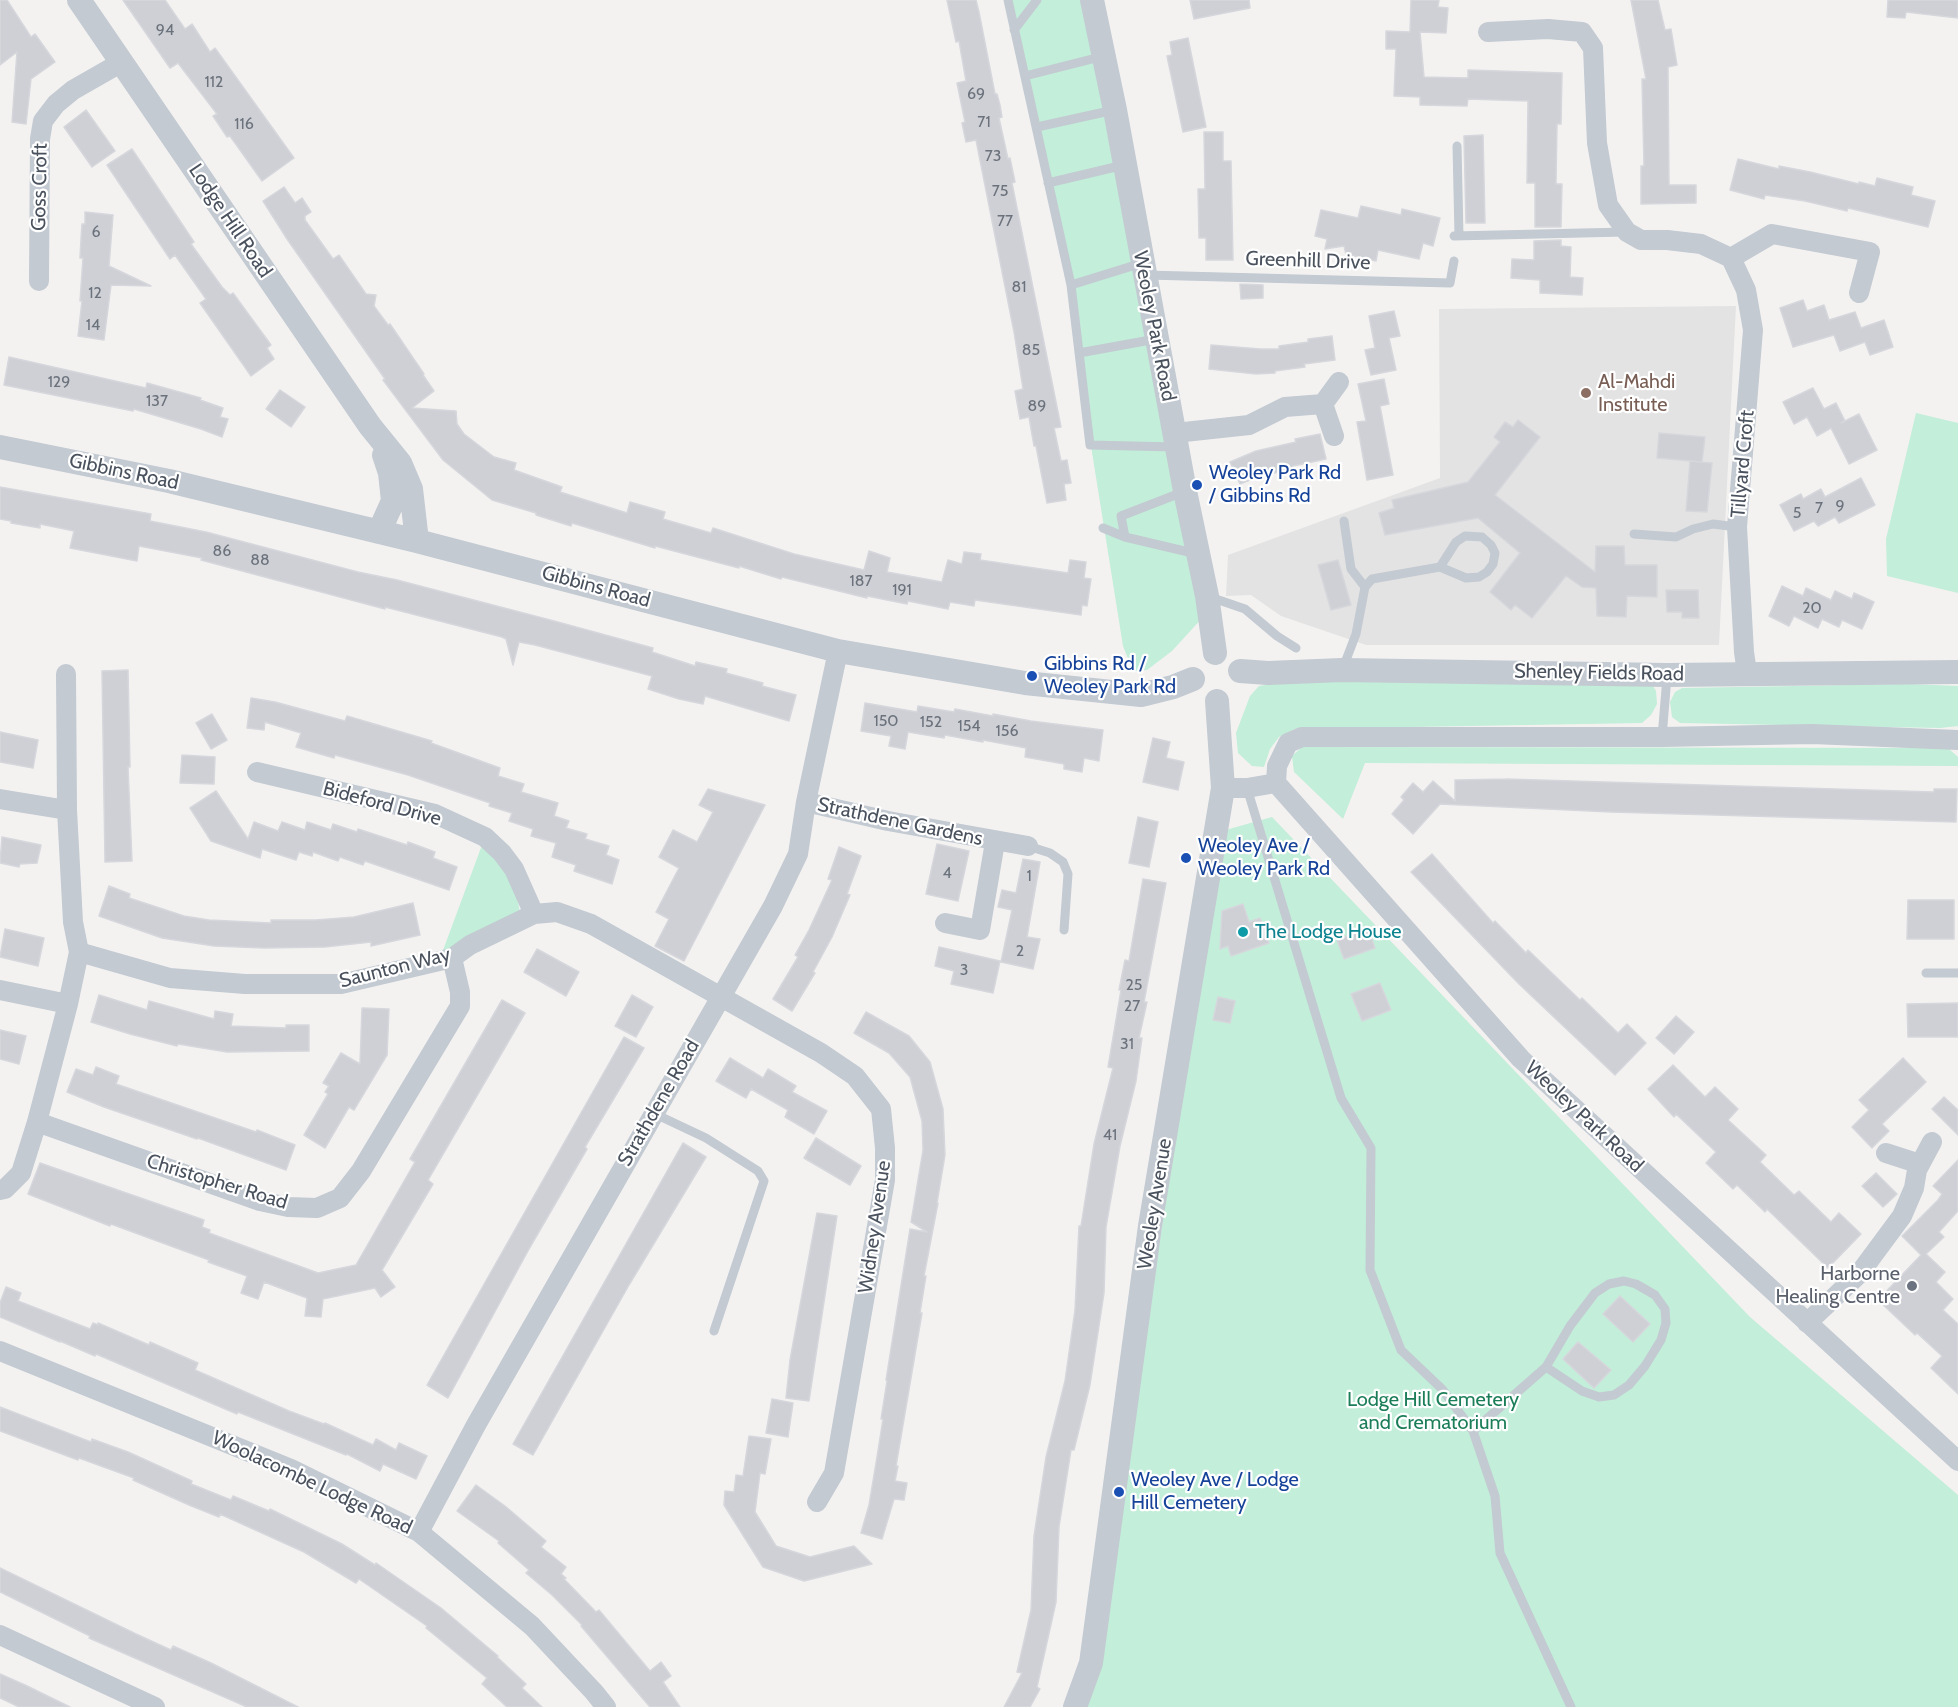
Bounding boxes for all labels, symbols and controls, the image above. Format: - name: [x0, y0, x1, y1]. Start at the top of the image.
- house number: 94: [156, 20, 174, 40]
- house number: 112: [205, 72, 223, 92]
- house number: 69: [967, 84, 985, 104]
- house number: 71: [977, 112, 991, 132]
- house number: 116: [234, 114, 254, 134]
- street label: Goss Croft: [27, 143, 53, 231]
- house number: 73: [985, 146, 1001, 166]
- street label: Lodge Hill Road: [183, 160, 277, 282]
- house number: 75: [992, 181, 1008, 201]
- house number: 77: [997, 211, 1013, 231]
- house number: 6: [91, 222, 101, 242]
- street label: Greenhill Drive: [1245, 247, 1371, 275]
- street label: Weoley Park Road: [1128, 249, 1180, 403]
- house number: 81: [1012, 277, 1026, 297]
- house number: 12: [88, 283, 102, 303]
- house number: 14: [86, 315, 100, 335]
- house number: 85: [1022, 340, 1040, 360]
- place label: Al-Mahdi Institute: [1598, 370, 1675, 417]
- house number: 129: [48, 372, 70, 392]
- marker: Al-Mahdi Institute: [1579, 386, 1593, 400]
- house number: 137: [146, 391, 168, 411]
- house number: 89: [1028, 396, 1046, 416]
- street label: Tillyard Croft: [1726, 409, 1760, 519]
- street label: Gibbins Road: [67, 449, 181, 495]
- place label: Weoley Park Rd / Gibbins Rd: [1209, 461, 1341, 508]
- marker: Weoley Park Rd / Gibbins Rd: [1190, 478, 1204, 492]
- house number: 9: [1835, 496, 1845, 516]
- house number: 7: [1815, 498, 1823, 518]
- house number: 5: [1793, 503, 1801, 523]
- house number: 86: [213, 541, 231, 561]
- house number: 88: [250, 550, 270, 570]
- street label: Gibbins Road: [539, 561, 653, 613]
- house number: 187: [850, 571, 872, 591]
- house number: 191: [892, 580, 912, 600]
- house number: 20: [1802, 598, 1822, 618]
- place label: Gibbins Rd / Weoley Park Rd: [1044, 652, 1176, 699]
- street label: Shenley Fields Road: [1514, 660, 1684, 686]
- marker: Gibbins Rd / Weoley Park Rd: [1025, 669, 1039, 683]
- house number: 150: [873, 711, 899, 731]
- house number: 152: [920, 712, 942, 732]
- house number: 154: [957, 716, 981, 736]
- house number: 156: [996, 721, 1018, 741]
- street label: Bideford Drive: [320, 777, 444, 831]
- street label: Strathdene Gardens: [815, 793, 985, 851]
- place label: Weoley Ave / Weoley Park Rd: [1198, 834, 1330, 881]
- marker: Weoley Ave / Weoley Park Rd: [1179, 851, 1193, 865]
- house number: 4: [942, 863, 952, 883]
- house number: 1: [1026, 866, 1032, 886]
- place label: The Lodge House: [1255, 920, 1402, 944]
- marker: The Lodge House: [1236, 925, 1250, 939]
- house number: 2: [1016, 941, 1024, 961]
- street label: Saunton Way: [337, 943, 453, 993]
- house number: 3: [960, 960, 968, 980]
- house number: 25: [1125, 975, 1143, 995]
- house number: 27: [1124, 996, 1140, 1016]
- house number: 31: [1120, 1034, 1134, 1054]
- street label: Strathdene Road: [613, 1036, 705, 1170]
- street label: Weoley Park Road: [1520, 1056, 1648, 1178]
- house number: 41: [1103, 1125, 1117, 1145]
- street label: Weoley Avenue: [1133, 1137, 1177, 1271]
- street label: Christopher Road: [144, 1149, 290, 1215]
- street label: Widney Avenue: [854, 1159, 896, 1295]
- place label: Harborne Healing Centre: [1775, 1262, 1900, 1309]
- marker: Harborne Healing Centre: [1905, 1279, 1919, 1293]
- park label: Lodge Hill Cemetery and Crematorium: [1347, 1388, 1519, 1435]
- street label: Woolacombe Lodge Road: [208, 1426, 416, 1540]
- place label: Weoley Ave / Lodge Hill Cemetery: [1131, 1468, 1299, 1515]
- marker: Weoley Ave / Lodge Hill Cemetery: [1112, 1485, 1126, 1499]

